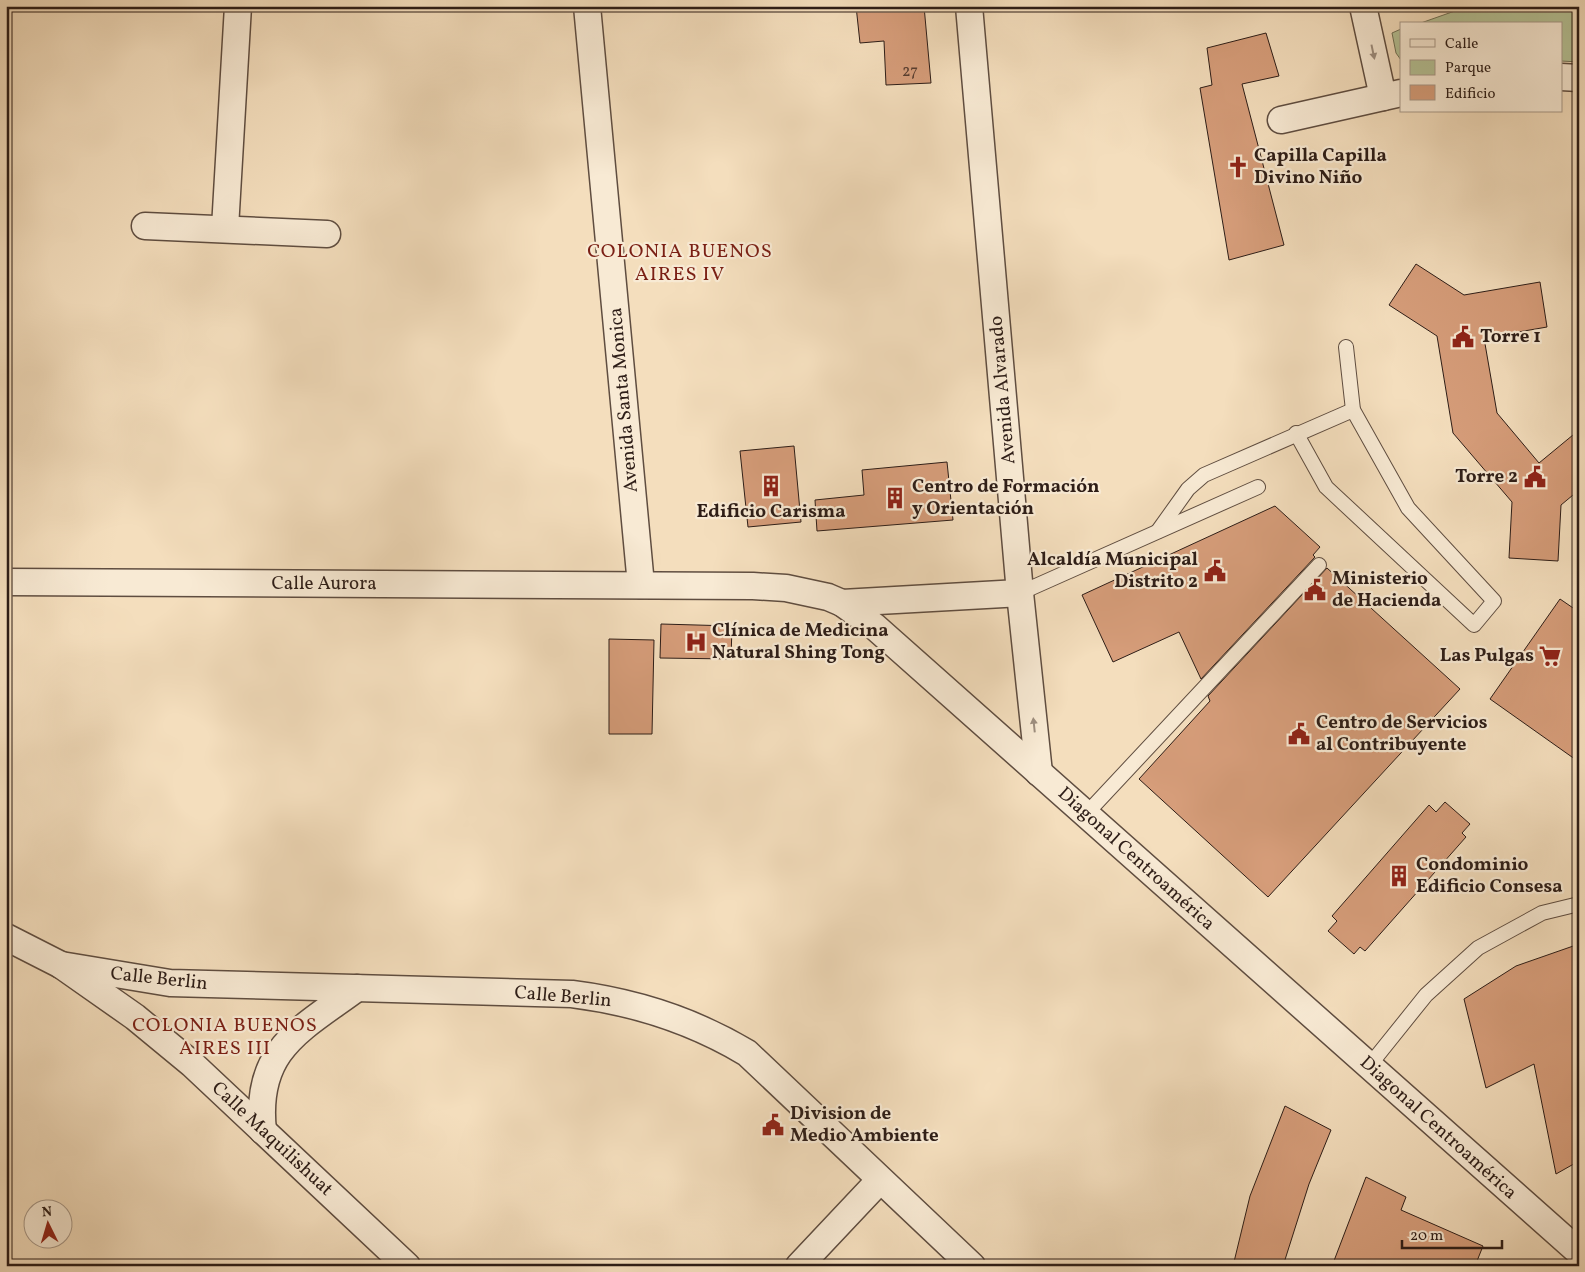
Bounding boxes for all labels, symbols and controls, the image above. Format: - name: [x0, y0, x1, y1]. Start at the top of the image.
- legend: [1400, 22, 1562, 112]
- text: Calle: [1445, 34, 1478, 55]
- one-way arrow: [1369, 44, 1377, 59]
- text: Parque: [1445, 58, 1491, 79]
- house number: 27: [902, 61, 918, 83]
- text: Edificio: [1445, 84, 1496, 105]
- place label: Capilla Capilla Divino Niño: [1254, 143, 1387, 191]
- church icon: Capilla Capilla Divino Niño: [1225, 154, 1251, 180]
- district label: COLONIA BUENOS AIRES IV: [587, 238, 773, 289]
- street label: Avenida Santa Monica: [603, 306, 645, 494]
- street label: Avenida Alvarado: [984, 315, 1022, 465]
- public building icon: Torre 1: [1450, 324, 1476, 350]
- place label: Torre 1: [1480, 324, 1541, 350]
- place label: Torre 2: [1455, 464, 1518, 490]
- public building icon: Torre 2: [1522, 464, 1548, 490]
- building icon: Edificio Carisma: [758, 473, 784, 499]
- place label: Centro de Formación y Orientación: [912, 474, 1100, 522]
- building icon: Centro de Formación y Orientación: [882, 485, 908, 511]
- place label: Edificio Carisma: [696, 499, 846, 525]
- place label: Alcaldía Municipal Distrito 2: [1027, 547, 1198, 595]
- public building icon: Alcaldía Municipal Distrito 2: [1202, 558, 1228, 584]
- place label: Ministerio de Hacienda: [1332, 566, 1441, 614]
- street label: Calle Aurora: [271, 571, 377, 597]
- public building icon: Ministerio de Hacienda: [1302, 577, 1328, 603]
- place label: Clínica de Medicina Natural Shing Tong: [712, 618, 889, 666]
- hospital icon: Clínica de Medicina Natural Shing Tong: [683, 629, 709, 655]
- place label: Las Pulgas: [1440, 643, 1534, 669]
- supermarket icon: Las Pulgas: [1537, 643, 1563, 669]
- place label: Centro de Servicios al Contribuyente: [1316, 710, 1488, 758]
- one-way arrow: [1030, 716, 1038, 732]
- public building icon: Centro de Servicios al Contribuyente: [1286, 721, 1312, 747]
- street label: Diagonal Centroamérica: [1052, 781, 1220, 937]
- place label: Condominio Edificio Consesa: [1416, 852, 1563, 900]
- building icon: Condominio Edificio Consesa: [1386, 863, 1412, 889]
- street label: Calle Berlin: [109, 961, 209, 997]
- street label: Calle Berlin: [513, 980, 613, 1014]
- district label: COLONIA BUENOS AIRES III: [132, 1012, 318, 1063]
- street label: Diagonal Centroamérica: [1354, 1050, 1522, 1206]
- street label: Calle Maquilishuat: [206, 1076, 339, 1202]
- place label: Division de Medio Ambiente: [790, 1101, 939, 1149]
- public building icon: Division de Medio Ambiente: [760, 1112, 786, 1138]
- north arrow: [22, 1200, 72, 1250]
- text: N: [41, 1203, 53, 1222]
- scale bar: [1402, 1217, 1502, 1249]
- text: 20 m: [1410, 1226, 1443, 1247]

